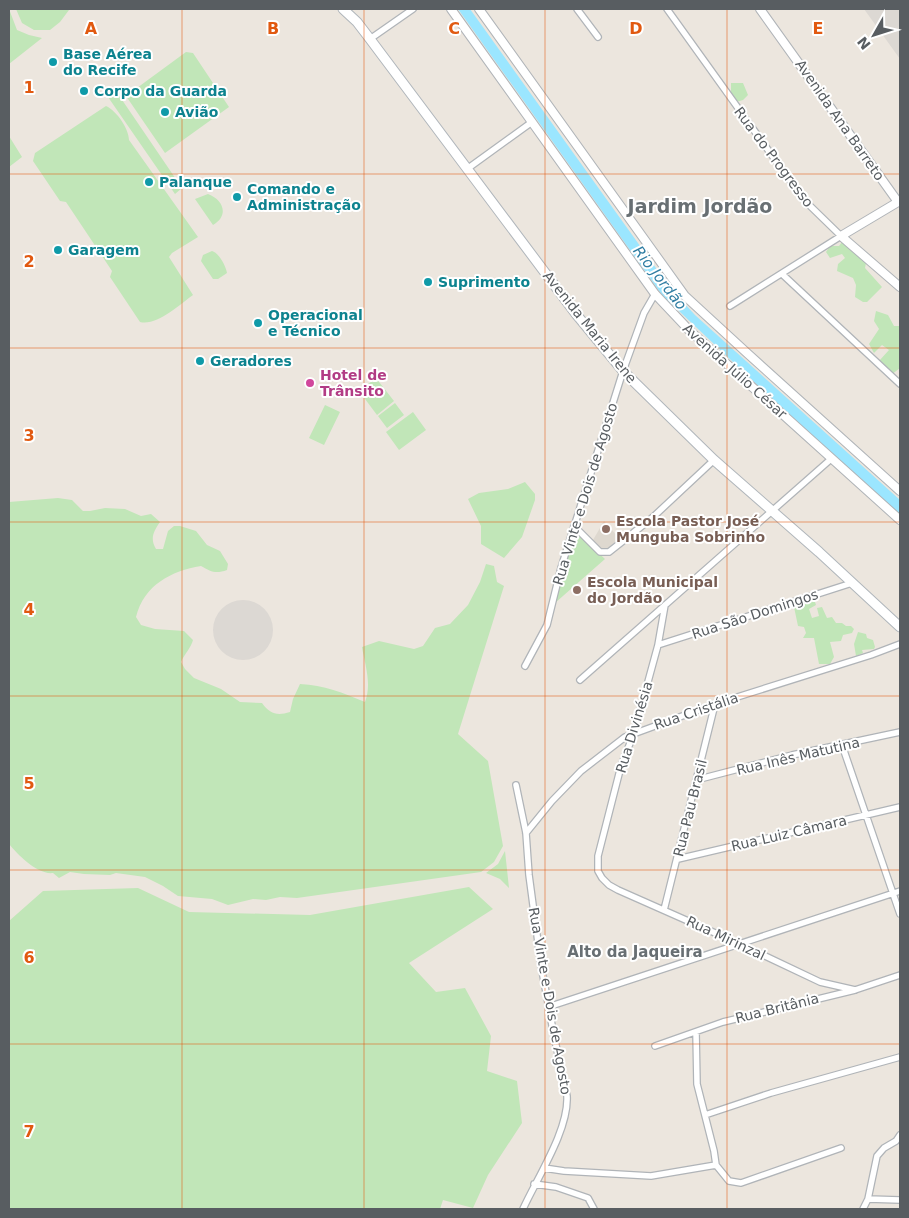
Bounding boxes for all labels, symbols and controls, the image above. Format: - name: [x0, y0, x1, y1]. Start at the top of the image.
- north arrow: [849, 10, 899, 60]
- text: A: [85, 19, 98, 38]
- text: B: [267, 19, 279, 38]
- text: C: [448, 19, 460, 38]
- text: D: [629, 19, 643, 38]
- text: E: [813, 19, 823, 38]
- text: N: [854, 34, 874, 53]
- place label: Base Aérea do Recife: [63, 46, 152, 78]
- marker: Base Aérea do Recife: [47, 56, 59, 68]
- street label: Avenida Ana Barreto: [792, 57, 888, 183]
- text: 1: [23, 78, 35, 97]
- place label: Corpo da Guarda: [94, 83, 227, 99]
- marker: Corpo da Guarda: [78, 85, 90, 97]
- place label: Avião: [175, 104, 219, 120]
- street label: Rua do Progresso: [731, 104, 817, 210]
- marker: Avião: [159, 106, 171, 118]
- place label: Palanque: [159, 174, 232, 190]
- marker: Palanque: [143, 176, 155, 188]
- place label: Comando e Administração: [247, 181, 361, 213]
- marker: Comando e Administração: [231, 191, 243, 203]
- district label: Jardim Jordão: [626, 195, 772, 217]
- place label: Garagem: [68, 242, 139, 258]
- water label: Rio Jordão: [629, 242, 691, 314]
- marker: Garagem: [52, 244, 64, 256]
- text: 2: [23, 252, 35, 271]
- street label: Avenida Maria Irene: [540, 268, 640, 386]
- place label: Suprimento: [438, 274, 531, 290]
- marker: Suprimento: [422, 276, 434, 288]
- place label: Operacional e Técnico: [268, 307, 363, 339]
- marker: Operacional e Técnico: [252, 317, 264, 329]
- street label: Avenida Júlio César: [680, 320, 790, 422]
- place label: Geradores: [210, 353, 292, 369]
- marker: Geradores: [194, 355, 206, 367]
- place label: Hotel de Trânsito: [320, 367, 387, 399]
- marker: Hotel de Trânsito: [304, 377, 316, 389]
- street label: Rua Vinte e Dois de Agosto: [550, 401, 620, 587]
- text: 3: [23, 426, 35, 445]
- place label: Escola Pastor José Munguba Sobrinho: [616, 513, 766, 545]
- marker: Escola Pastor José Munguba Sobrinho: [600, 523, 612, 535]
- place label: Escola Municipal do Jordão: [587, 574, 718, 606]
- marker: Escola Municipal do Jordão: [571, 584, 583, 596]
- street label: Rua São Domingos: [690, 586, 820, 642]
- text: 4: [23, 600, 35, 619]
- street label: Rua Divinésia: [612, 679, 656, 775]
- street label: Rua Cristália: [652, 689, 740, 733]
- street label: Rua Inês Matutina: [735, 734, 861, 778]
- street label: Rua Pau Brasil: [670, 758, 710, 858]
- text: 5: [23, 774, 35, 793]
- street label: Rua Luiz Câmara: [730, 812, 848, 854]
- street label: Rua Vinte e Dois de Agosto: [526, 906, 574, 1096]
- street label: Rua Mirinzal: [684, 913, 768, 963]
- district label: Alto da Jaqueira: [567, 943, 703, 961]
- text: 6: [23, 948, 35, 967]
- street label: Rua Britânia: [734, 990, 820, 1026]
- text: 7: [23, 1122, 35, 1141]

